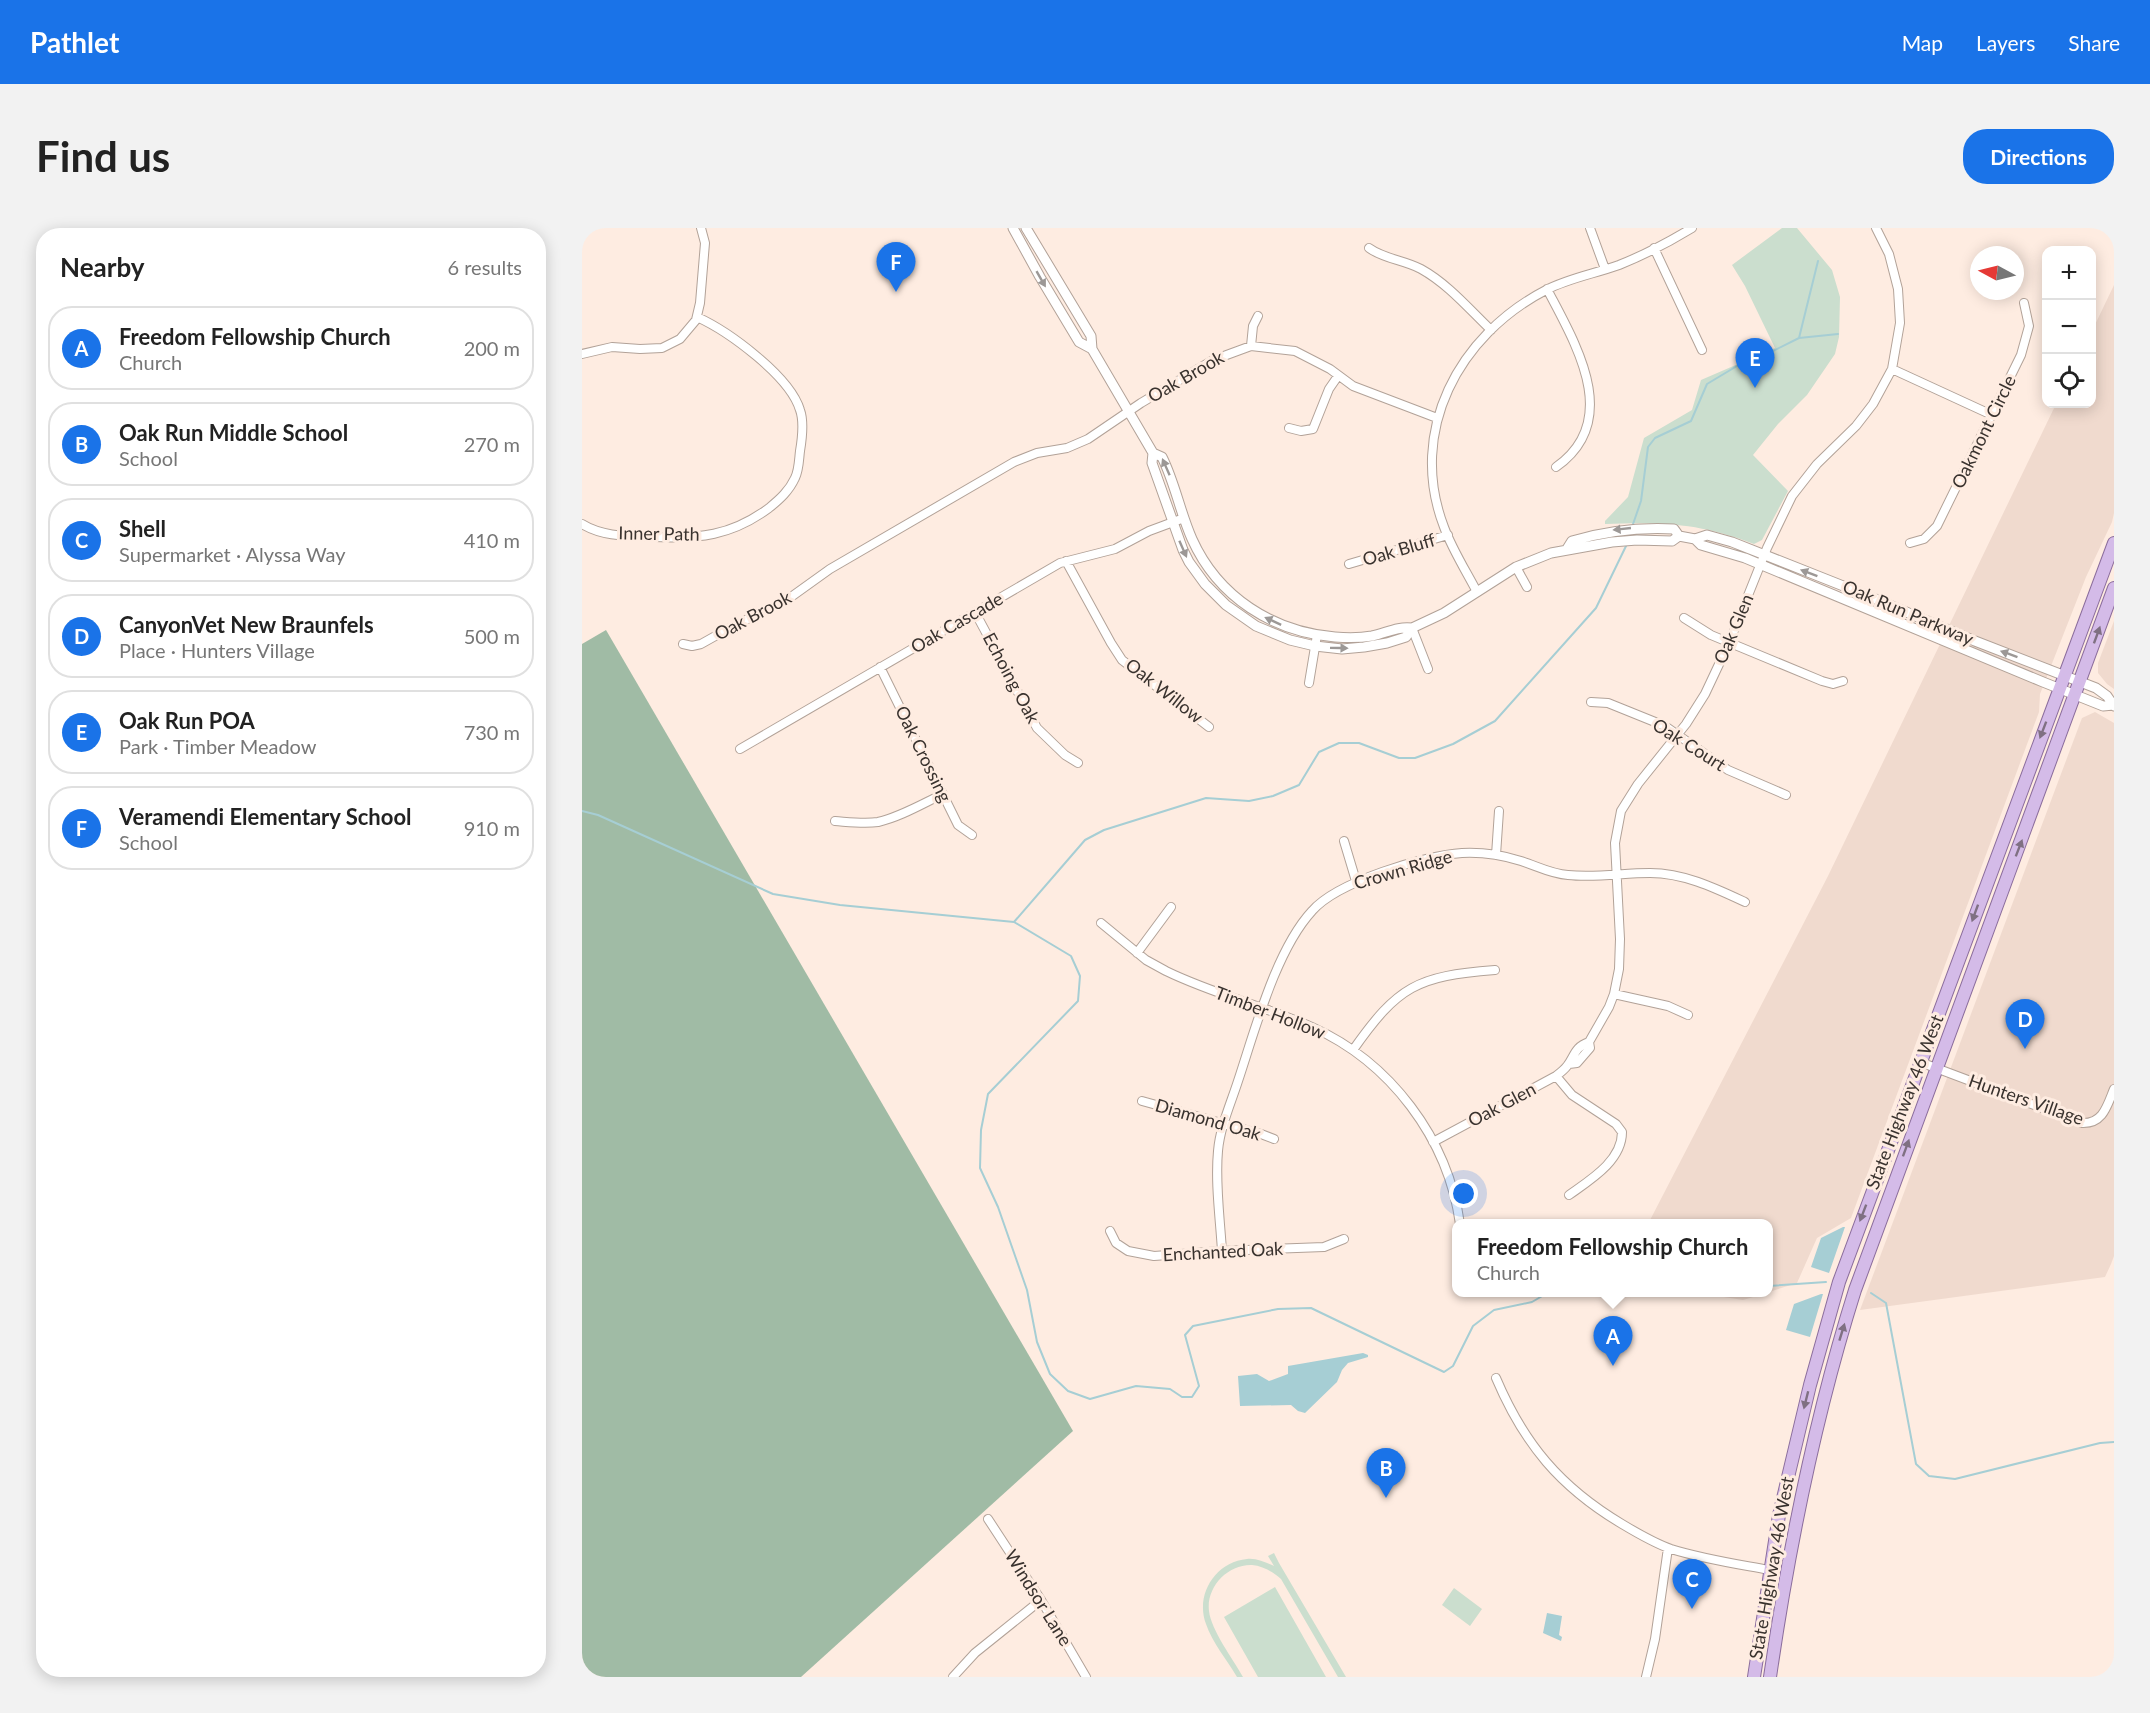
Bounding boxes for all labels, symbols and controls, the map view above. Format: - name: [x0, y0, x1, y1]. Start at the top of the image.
- text: Pathlet: [30, 25, 119, 59]
- text: Map: [1902, 30, 1943, 55]
- text: Layers: [1976, 30, 2035, 55]
- text: Share: [2068, 30, 2120, 55]
- button: Directions: [1963, 129, 2114, 184]
- text: Find us: [36, 131, 170, 181]
- pin: F: [876, 242, 916, 292]
- north arrow: [1970, 246, 2024, 300]
- map controls: [2042, 246, 2096, 408]
- button: +: [2042, 246, 2096, 300]
- text: Nearby: [60, 251, 145, 283]
- text: 6 results: [447, 255, 522, 279]
- one-way arrow: [1036, 271, 1047, 287]
- button: −: [2042, 300, 2096, 354]
- text: Freedom Fellowship Church: [119, 323, 391, 350]
- text: A: [75, 336, 88, 360]
- text: 200 m: [464, 336, 520, 360]
- pin: E: [1736, 338, 1774, 388]
- street label: Oak Brook: [1144, 345, 1228, 407]
- text: Church: [119, 350, 182, 374]
- button: locate: [2042, 354, 2096, 408]
- street label: Oakmont Circle: [1946, 371, 2020, 492]
- text: Oak Run Middle School: [119, 419, 348, 446]
- text: B: [75, 432, 88, 456]
- text: 270 m: [464, 432, 520, 456]
- text: School: [119, 446, 178, 470]
- one-way arrow: [1161, 458, 1171, 476]
- text: Shell: [119, 515, 166, 542]
- street label: Inner Path: [618, 521, 700, 545]
- one-way arrow: [1613, 525, 1632, 534]
- text: C: [75, 528, 88, 552]
- text: 410 m: [464, 528, 520, 552]
- street label: Oak Bluff: [1360, 528, 1438, 570]
- one-way arrow: [1178, 540, 1187, 557]
- text: Supermarket · Alyssa Way: [119, 542, 346, 566]
- one-way arrow: [1800, 568, 1818, 577]
- street label: Oak Run Parkway: [1840, 575, 1978, 650]
- street label: Oak Brook: [710, 585, 796, 645]
- street label: Oak Cascade: [907, 587, 1006, 657]
- street label: Oak Glen: [1709, 590, 1758, 667]
- text: CanyonVet New Braunfels: [119, 611, 374, 638]
- one-way arrow: [1265, 617, 1282, 626]
- text: D: [74, 624, 89, 648]
- text: 500 m: [464, 624, 520, 648]
- one-way arrow: [2092, 626, 2102, 644]
- street label: Echoing Oak: [979, 628, 1045, 727]
- text: Place · Hunters Village: [119, 638, 315, 662]
- one-way arrow: [1329, 643, 1348, 653]
- one-way arrow: [2000, 649, 2018, 659]
- street label: Oak Willow: [1122, 653, 1208, 727]
- street label: Oak Crossing: [891, 702, 957, 805]
- text: Oak Run POA: [119, 707, 255, 734]
- street label: Oak Court: [1649, 713, 1731, 775]
- text: E: [76, 720, 87, 744]
- text: 730 m: [464, 720, 520, 744]
- one-way arrow: [2038, 721, 2047, 739]
- text: Park · Timber Meadow: [119, 734, 317, 758]
- text: Veramendi Elementary School: [119, 803, 412, 830]
- text: F: [76, 816, 87, 840]
- text: 910 m: [464, 816, 520, 840]
- text: School: [119, 830, 178, 854]
- one-way arrow: [2014, 838, 2024, 856]
- street label: Crown Ridge: [1351, 845, 1454, 894]
- one-way arrow: [1970, 904, 1980, 922]
- street label: Timber Hollow: [1212, 981, 1329, 1043]
- pin: D: [2006, 1000, 2044, 1049]
- street label: State Highway 46 West: [1861, 1011, 1948, 1192]
- street label: Hunters Village: [1966, 1069, 2087, 1129]
- street label: Oak Glen: [1464, 1077, 1539, 1131]
- street label: Diamond Oak: [1153, 1093, 1264, 1145]
- one-way arrow: [1902, 1139, 1911, 1157]
- your location: [1449, 1179, 1478, 1208]
- one-way arrow: [1858, 1205, 1868, 1223]
- popup: [1452, 1219, 1773, 1297]
- text: Freedom Fellowship Church: [1477, 1233, 1748, 1260]
- street label: Enchanted Oak: [1162, 1237, 1285, 1265]
- text: Church: [1477, 1260, 1540, 1284]
- pin: A: [1594, 1316, 1632, 1366]
- one-way arrow: [1838, 1323, 1847, 1341]
- one-way arrow: [1800, 1391, 1810, 1409]
- pin: B: [1366, 1448, 1406, 1498]
- street label: State Highway 46 West: [1744, 1474, 1798, 1661]
- street label: Windsor Lane: [1000, 1545, 1077, 1650]
- pin: C: [1672, 1560, 1712, 1609]

